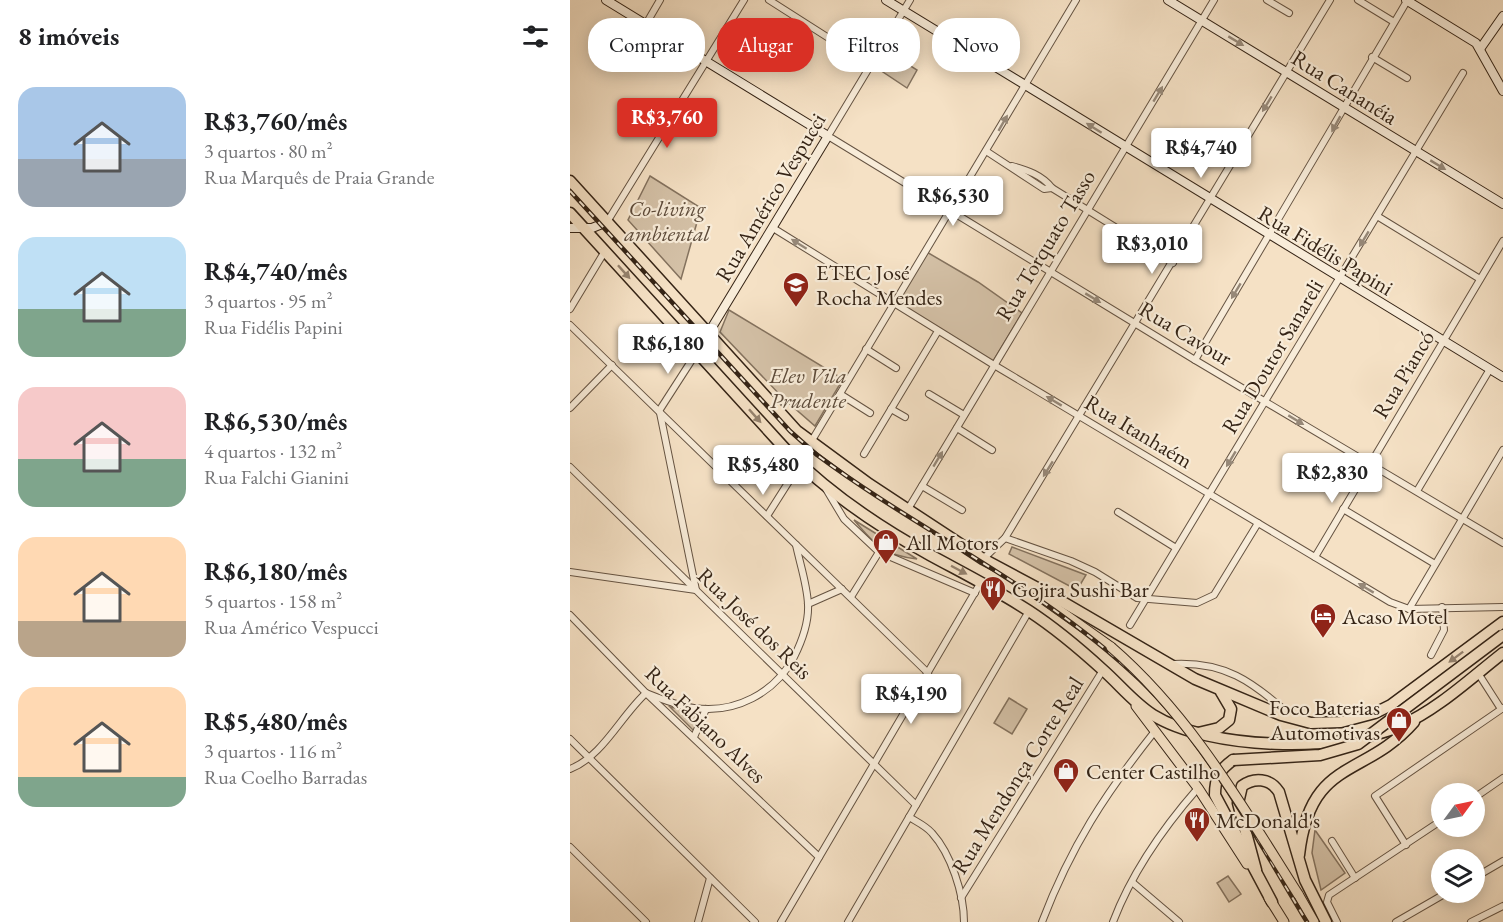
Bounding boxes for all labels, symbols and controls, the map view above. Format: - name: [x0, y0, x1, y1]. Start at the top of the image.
- chip: Comprar: [588, 18, 705, 72]
- chip: Alugar: [717, 18, 814, 72]
- chip: Filtros: [826, 18, 920, 72]
- chip: Novo: [932, 18, 1020, 72]
- text: 8 imóveis: [18, 19, 119, 53]
- icon: filters: [519, 20, 552, 53]
- one-way arrow: [1228, 35, 1244, 46]
- street label: Rua Cananéia: [1286, 43, 1403, 132]
- one-way arrow: [1153, 86, 1164, 102]
- one-way arrow: [1262, 96, 1272, 113]
- pin: R$3,760: [612, 98, 722, 149]
- text: R$3,760/mês: [204, 104, 347, 138]
- text: R$3,760: [631, 104, 703, 130]
- street label: Rua Américo Vespucci: [709, 107, 832, 287]
- icon: home: [66, 111, 138, 183]
- one-way arrow: [998, 114, 1008, 131]
- one-way arrow: [1331, 115, 1341, 132]
- one-way arrow: [1086, 123, 1103, 134]
- pin: R$4,740: [1146, 128, 1256, 179]
- text: R$4,740: [1165, 134, 1237, 160]
- text: 3 quartos · 80 m²: [204, 138, 333, 164]
- one-way arrow: [1430, 160, 1446, 171]
- text: Rua Marquês de Praia Grande: [204, 164, 435, 190]
- street label: Rua Torquato Tasso: [989, 164, 1102, 326]
- pin: R$6,530: [898, 176, 1008, 227]
- text: R$6,530: [917, 182, 989, 208]
- park label: Co-living ambiental: [623, 194, 710, 248]
- street label: Rua Fidélis Papini: [1253, 199, 1399, 302]
- pin: R$3,010: [1097, 224, 1207, 275]
- text: R$3,010: [1116, 230, 1188, 256]
- one-way arrow: [1358, 231, 1369, 247]
- one-way arrow: [791, 239, 807, 250]
- text: R$4,740/mês: [204, 254, 347, 288]
- place label: ETEC José Rocha Mendes: [816, 258, 942, 312]
- icon: home: [66, 261, 138, 333]
- one-way arrow: [617, 264, 631, 279]
- school or university icon: ETEC José Rocha Mendes: [781, 270, 811, 308]
- street label: Rua Doutor Sanareli: [1215, 274, 1330, 439]
- one-way arrow: [1231, 283, 1242, 299]
- text: 3 quartos · 95 m²: [204, 288, 333, 314]
- one-way arrow: [1085, 293, 1102, 303]
- street label: Rua Cavour: [1134, 294, 1238, 373]
- text: Rua Fidélis Papini: [204, 314, 343, 340]
- pin: R$6,180: [613, 324, 723, 375]
- street label: Rua Piancó: [1366, 325, 1441, 424]
- text: R$6,180: [632, 330, 704, 356]
- park label: Elev Vila Prudente: [768, 361, 847, 415]
- street label: Rua Itanhaém: [1079, 388, 1198, 475]
- one-way arrow: [1045, 396, 1062, 406]
- text: R$6,530/mês: [204, 404, 347, 438]
- one-way arrow: [748, 408, 762, 423]
- icon: home: [66, 411, 138, 483]
- one-way arrow: [1288, 415, 1305, 425]
- text: 4 quartos · 132 m²: [204, 438, 342, 464]
- pin: R$5,480: [708, 445, 818, 496]
- text: R$5,480: [727, 451, 799, 477]
- one-way arrow: [933, 451, 944, 467]
- one-way arrow: [1225, 451, 1236, 467]
- pin: R$2,830: [1277, 453, 1387, 504]
- text: R$2,830: [1296, 459, 1368, 485]
- one-way arrow: [1042, 461, 1053, 477]
- text: Rua Falchi Gianini: [204, 464, 349, 490]
- shop icon: All Motors: [871, 527, 901, 565]
- place label: All Motors: [905, 528, 999, 557]
- text: R$6,180/mês: [204, 554, 347, 588]
- icon: home: [66, 561, 138, 633]
- street label: Rua José dos Reis: [691, 561, 818, 686]
- one-way arrow: [951, 565, 968, 575]
- restaurant icon: Gojira Sushi Bar: [978, 574, 1008, 612]
- place label: Gojira Sushi Bar: [1012, 575, 1150, 604]
- one-way arrow: [1358, 582, 1374, 593]
- text: 5 quartos · 158 m²: [204, 588, 342, 614]
- hotel icon: Acaso Motel: [1308, 601, 1338, 639]
- place label: Acaso Motel: [1341, 602, 1448, 631]
- text: Rua Américo Vespucci: [204, 614, 379, 640]
- one-way arrow: [1449, 651, 1464, 663]
- street label: Rua Fabiano Alves: [639, 659, 772, 790]
- street label: Rua Mendonça Corte Real: [945, 671, 1090, 879]
- pin: R$4,190: [856, 674, 966, 725]
- text: R$4,190: [875, 680, 947, 706]
- place label: Foco Baterias Automotivas: [1269, 693, 1380, 747]
- text: R$5,480/mês: [204, 704, 347, 738]
- shop icon: Foco Baterias Automotivas: [1384, 705, 1414, 743]
- icon: home: [66, 711, 138, 783]
- text: 3 quartos · 116 m²: [204, 738, 342, 764]
- shop icon: Center Castilho: [1051, 756, 1081, 794]
- place label: Center Castilho: [1086, 757, 1220, 786]
- text: Rua Coelho Barradas: [204, 764, 367, 790]
- north arrow: [1431, 783, 1485, 837]
- map controls: [1431, 783, 1485, 903]
- restaurant icon: McDonald's: [1182, 805, 1212, 843]
- place label: McDonald's: [1216, 806, 1320, 835]
- button: layers: [1431, 849, 1485, 903]

